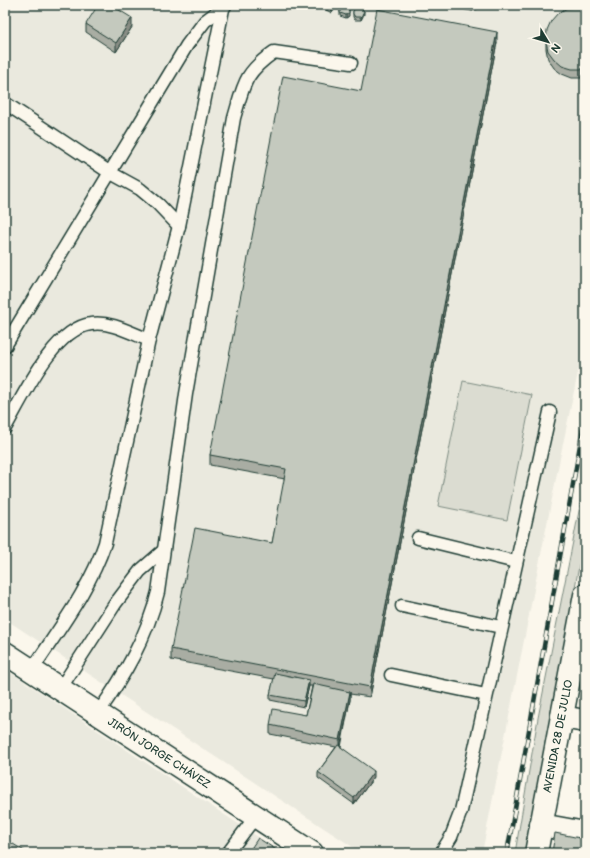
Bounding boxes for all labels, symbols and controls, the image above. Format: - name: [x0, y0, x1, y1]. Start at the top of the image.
- north arrow: [528, 22, 568, 62]
- text: N: [548, 41, 563, 55]
- street label: AVENIDA 28 DE JULIO: [541, 679, 575, 793]
- street label: JIRÓN JORGE CHÁVEZ: [105, 714, 213, 791]

